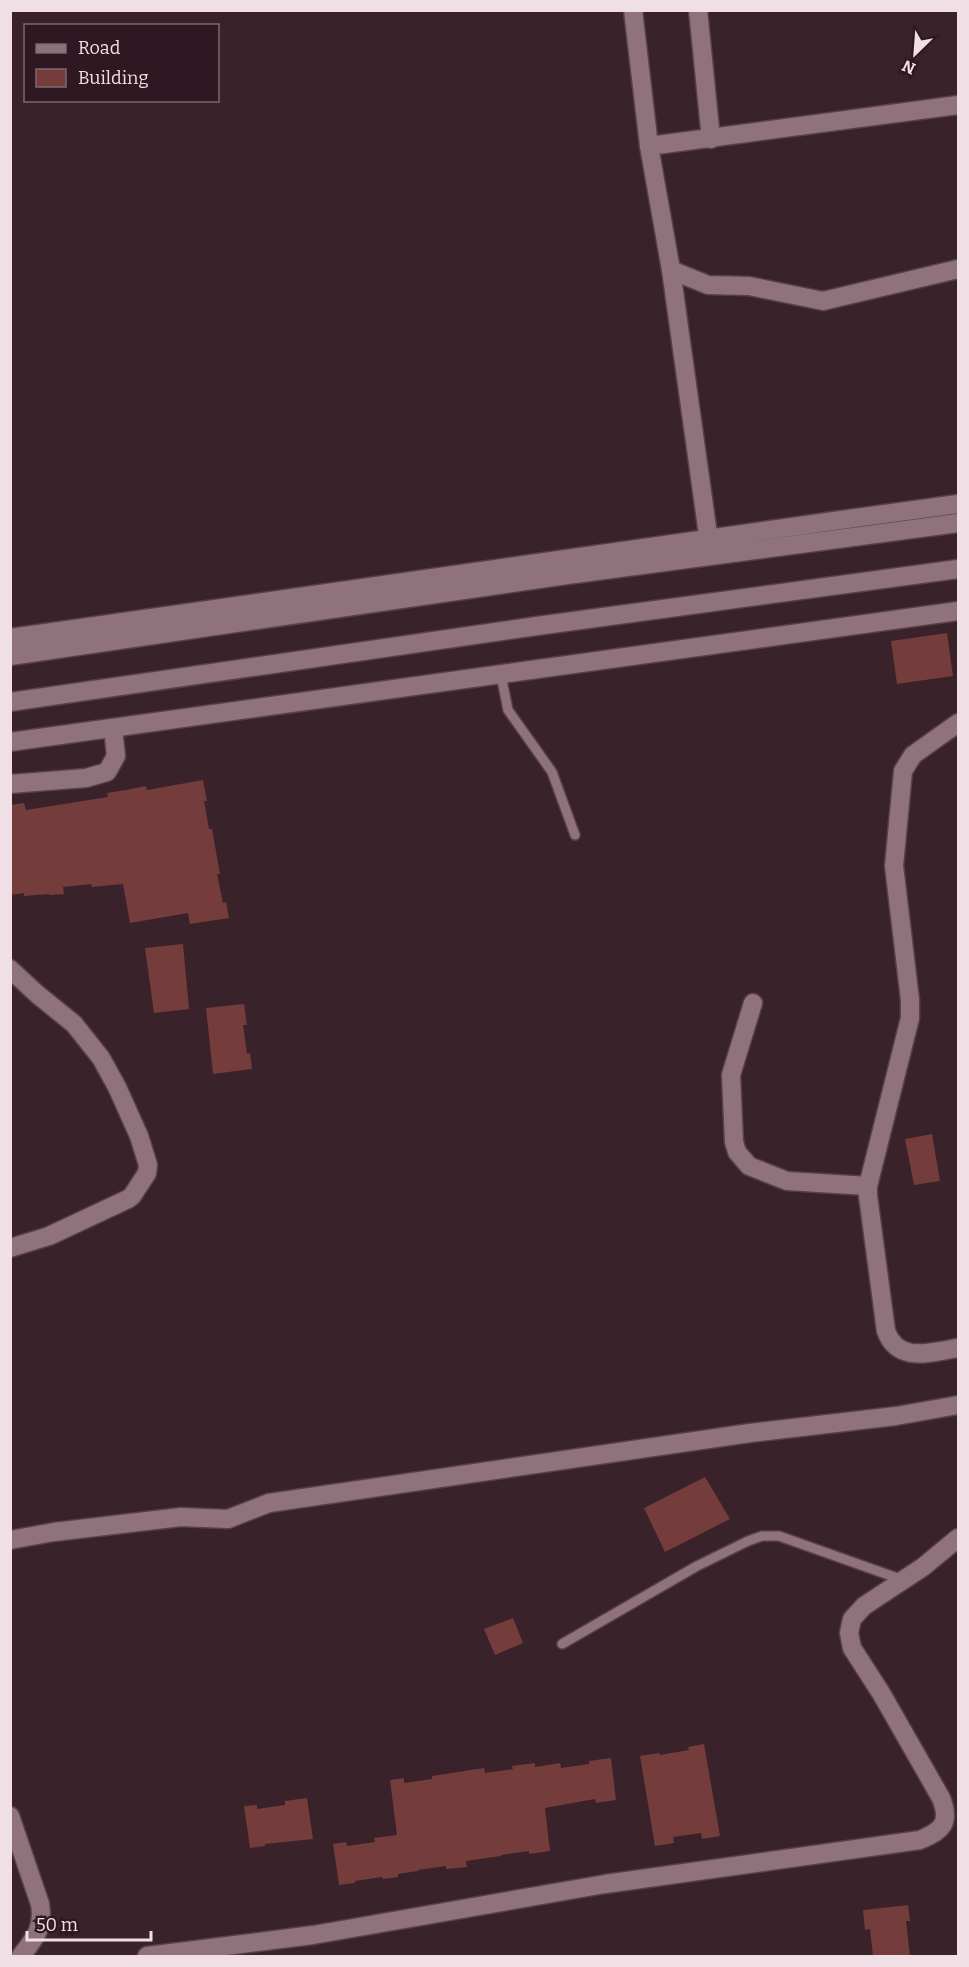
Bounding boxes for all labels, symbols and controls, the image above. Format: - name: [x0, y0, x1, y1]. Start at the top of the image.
- legend: [24, 24, 219, 102]
- north arrow: [885, 24, 945, 84]
- text: Road: [78, 37, 121, 59]
- text: N: [899, 56, 918, 78]
- text: Building: [78, 67, 149, 89]
- scale bar: [27, 1904, 152, 1942]
- text: 50 m: [36, 1914, 78, 1936]

